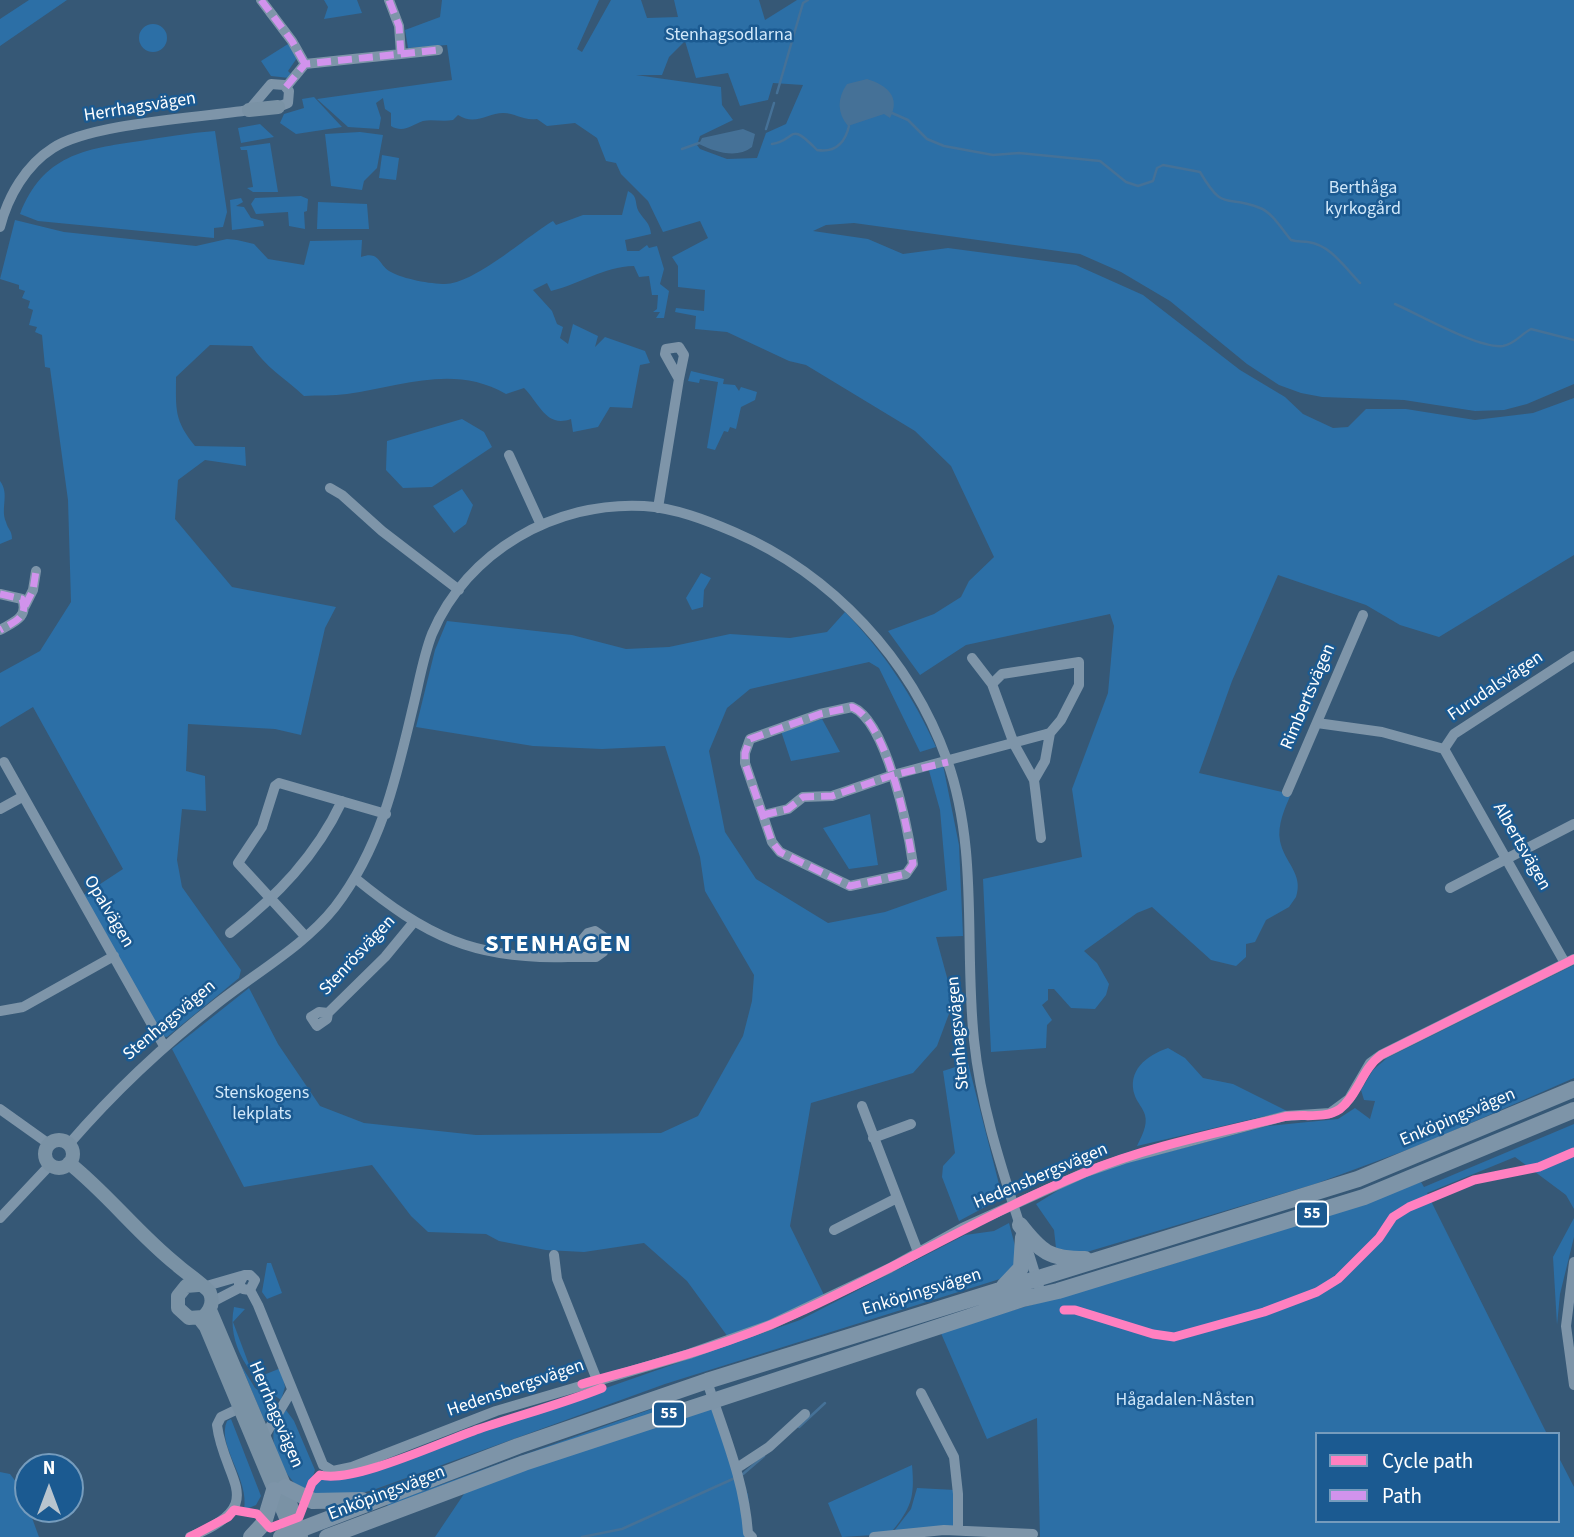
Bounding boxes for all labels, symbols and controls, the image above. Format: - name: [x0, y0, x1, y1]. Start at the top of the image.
- park label: Stenhagsodlarna: [665, 25, 793, 47]
- street label: Herrhagsvägen: [82, 88, 198, 128]
- park label: Berthåga kyrkogård: [1325, 178, 1401, 220]
- street label: Rimbertsvägen: [1277, 641, 1341, 753]
- street label: Furudalsvägen: [1444, 647, 1548, 727]
- street label: Albertsvägen: [1487, 799, 1555, 895]
- street label: Opalvägen: [78, 872, 138, 952]
- street label: Stenrösvägen: [315, 911, 401, 1001]
- district label: STENHAGEN: [486, 932, 632, 960]
- street label: Stenhagsvägen: [943, 975, 975, 1091]
- street label: Stenhagsvägen: [119, 976, 221, 1066]
- park label: Stenskogens lekplats: [215, 1083, 309, 1126]
- street label: Enköpingsvägen: [1397, 1084, 1519, 1152]
- street label: Hedensbergsvägen: [971, 1139, 1111, 1215]
- road number: 55: [1296, 1202, 1328, 1226]
- street label: Enköpingsvägen: [860, 1265, 984, 1321]
- street label: Hedensbergsvägen: [445, 1355, 587, 1423]
- street label: Herrhagsvägen: [243, 1359, 307, 1471]
- park label: Hågadalen-Nåsten: [1115, 1390, 1255, 1412]
- road number: 55: [653, 1402, 685, 1426]
- legend: [1315, 1432, 1560, 1523]
- text: Cycle path: [1382, 1446, 1473, 1476]
- north arrow: [14, 1453, 84, 1523]
- text: N: [43, 1455, 55, 1482]
- street label: Enköpingsvägen: [326, 1462, 448, 1526]
- text: Path: [1382, 1481, 1422, 1511]

